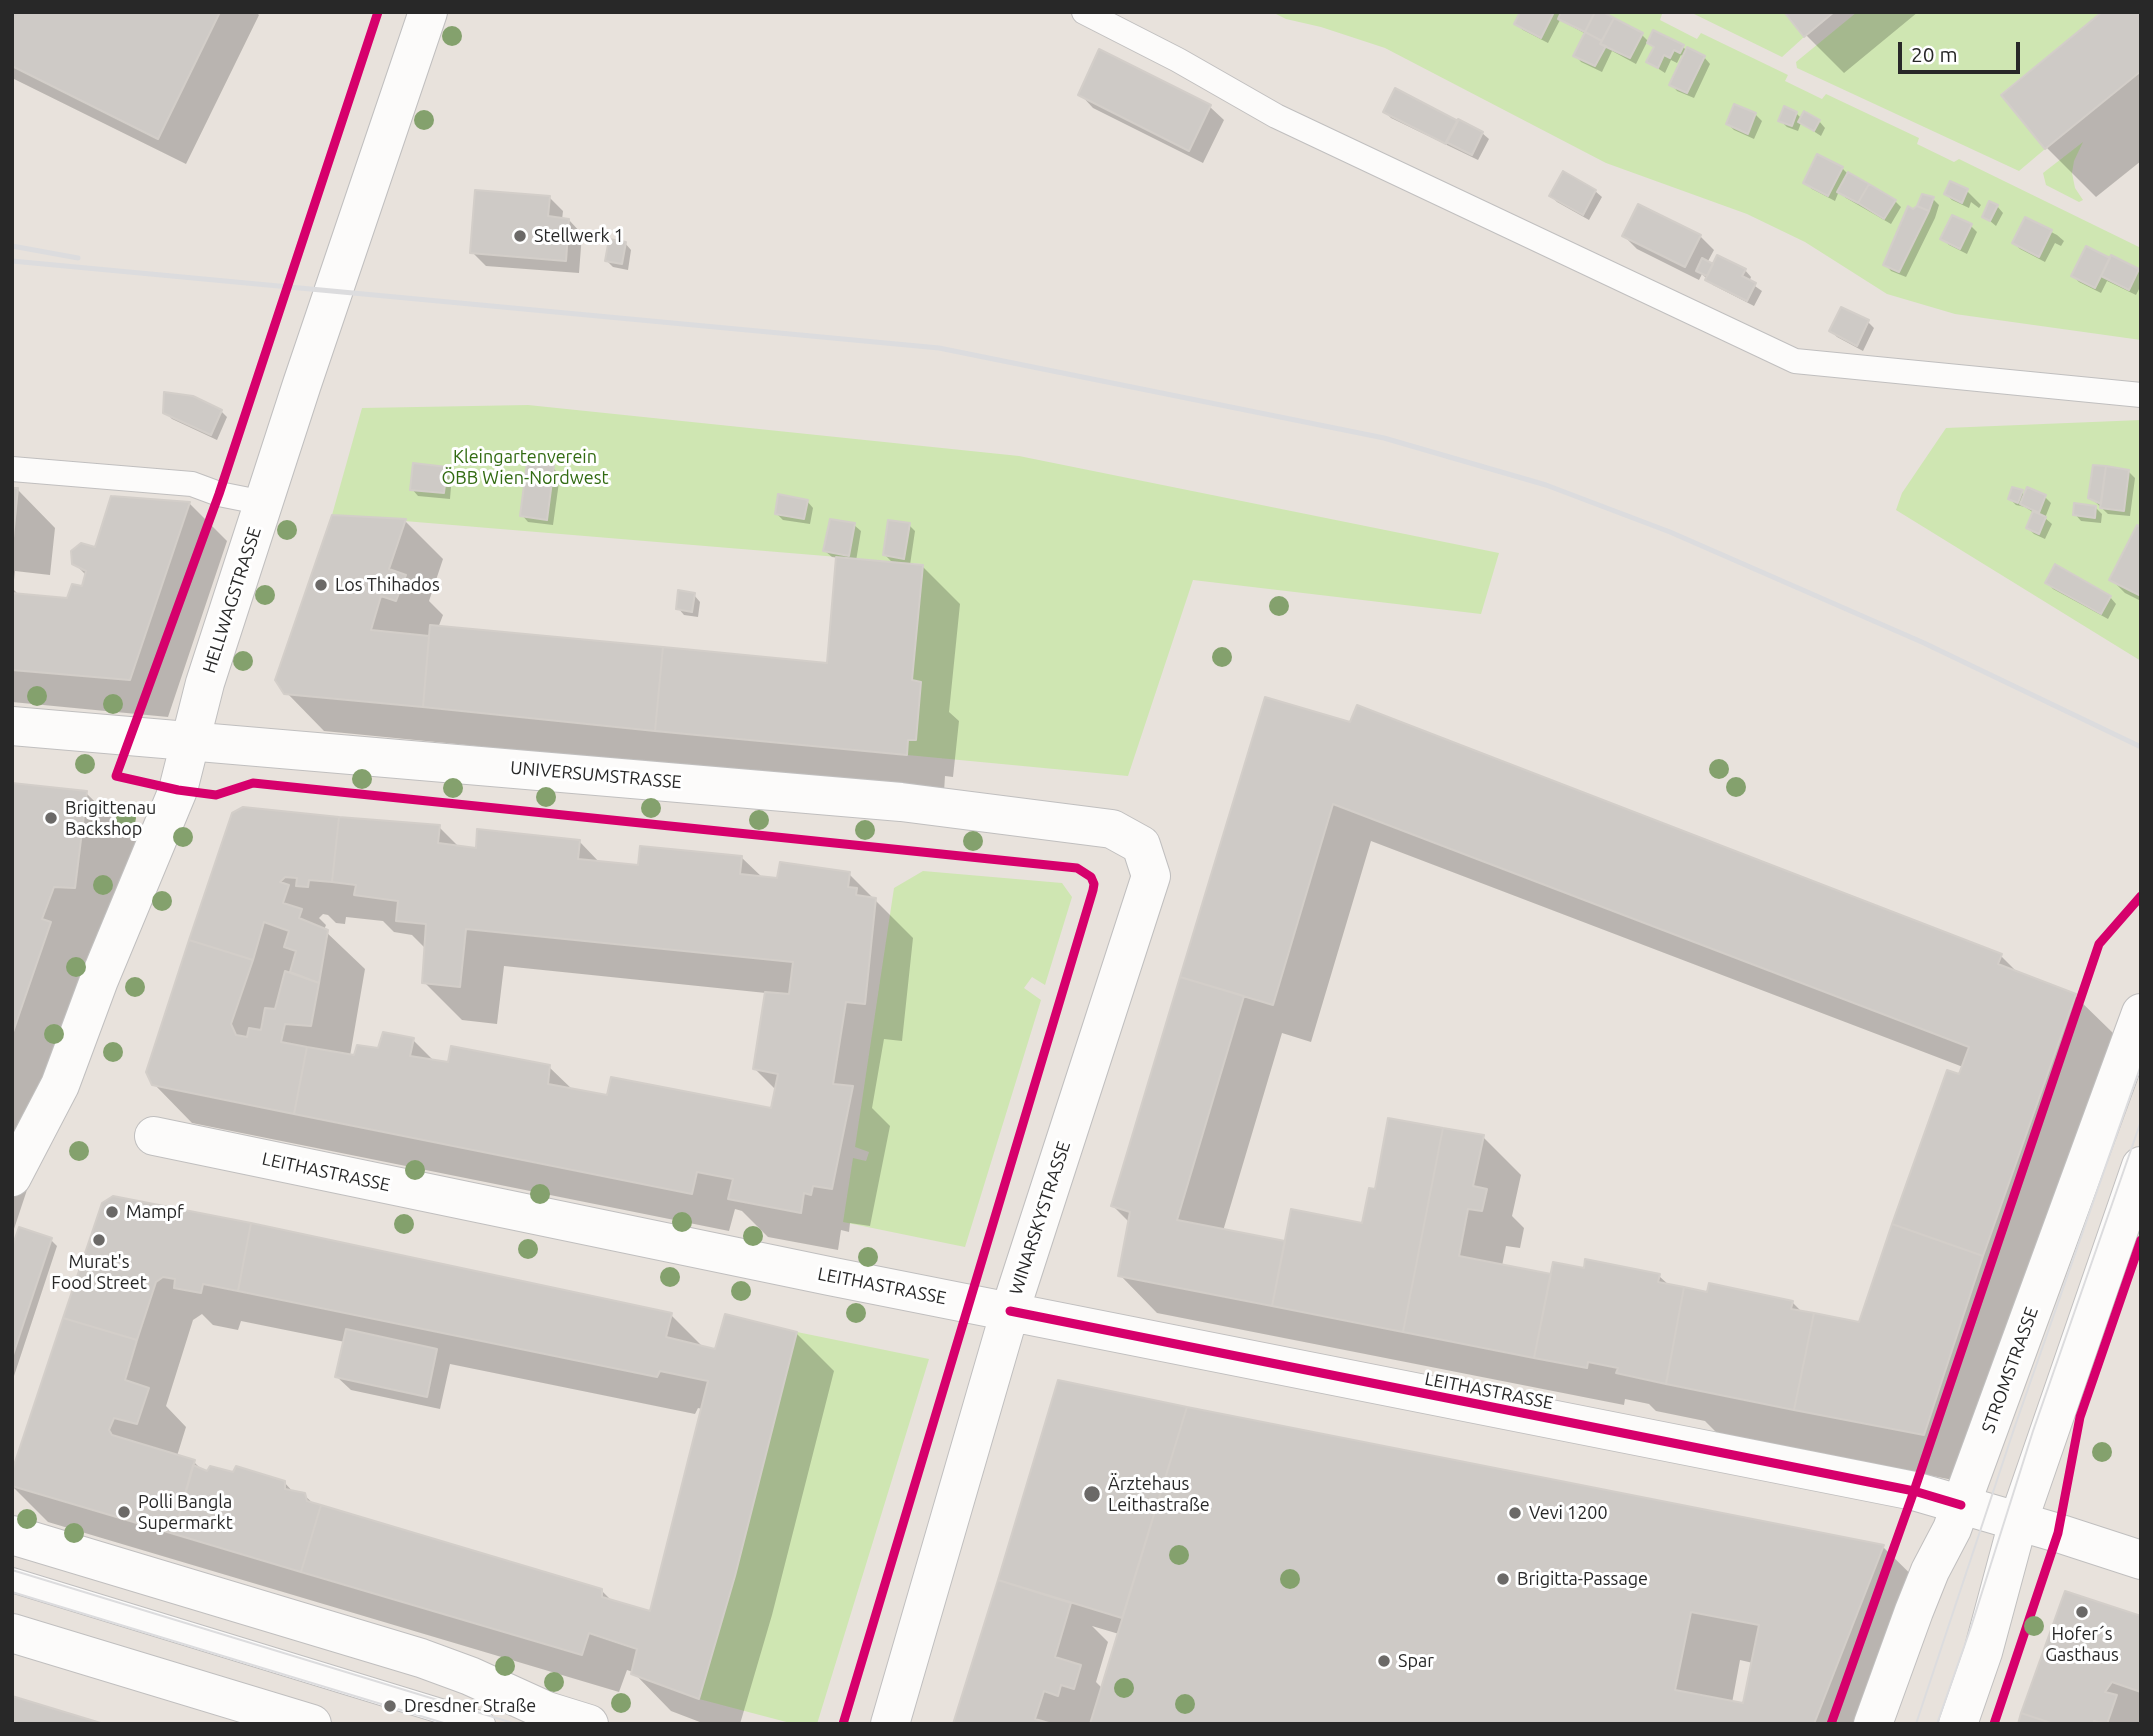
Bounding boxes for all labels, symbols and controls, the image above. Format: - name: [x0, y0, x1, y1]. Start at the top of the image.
- scale bar: [1901, 28, 2024, 72]
- text: 20 m: [1911, 42, 1958, 66]
- place label: Stellwerk 1: [534, 225, 624, 247]
- marker: Stellwerk 1: [512, 228, 528, 244]
- park label: Kleingartenverein ÖBB Wien-Nordwest: [441, 446, 609, 489]
- street label: HELLWAGSTRASSE: [198, 524, 266, 676]
- place label: Los Thihados: [335, 574, 440, 596]
- marker: Los Thihados: [313, 577, 329, 593]
- street label: UNIVERSUMSTRASSE: [509, 757, 683, 793]
- place label: Brigittenau Backshop: [65, 797, 156, 840]
- marker: Brigittenau Backshop: [43, 810, 59, 826]
- street label: WINARSKYSTRASSE: [1005, 1138, 1075, 1298]
- street label: LEITHASTRASSE: [260, 1148, 392, 1196]
- place label: Mampf: [126, 1201, 184, 1223]
- marker: Mampf: [104, 1204, 120, 1220]
- marker: Murat's Food Street: [91, 1232, 107, 1248]
- place label: Murat's Food Street: [51, 1251, 147, 1294]
- street label: LEITHASTRASSE: [816, 1263, 948, 1309]
- street label: STROMSTRASSE: [1977, 1304, 2043, 1436]
- street label: LEITHASTRASSE: [1423, 1368, 1555, 1414]
- place label: Ärztehaus Leithastraße: [1108, 1473, 1210, 1516]
- marker: Ärztehaus Leithastraße: [1082, 1484, 1102, 1504]
- place label: Polli Bangla Supermarkt: [138, 1491, 233, 1534]
- place label: Vevi 1200: [1529, 1502, 1608, 1524]
- marker: Polli Bangla Supermarkt: [116, 1504, 132, 1520]
- marker: Vevi 1200: [1507, 1505, 1523, 1521]
- place label: Brigitta-Passage: [1517, 1568, 1648, 1590]
- marker: Brigitta-Passage: [1495, 1571, 1511, 1587]
- marker: Hofer´s Gasthaus: [2074, 1604, 2090, 1620]
- place label: Hofer´s Gasthaus: [2045, 1623, 2119, 1666]
- place label: Spar: [1398, 1650, 1434, 1672]
- marker: Spar: [1376, 1653, 1392, 1669]
- place label: Dresdner Straße: [404, 1695, 536, 1717]
- marker: Dresdner Straße: [382, 1698, 398, 1714]

